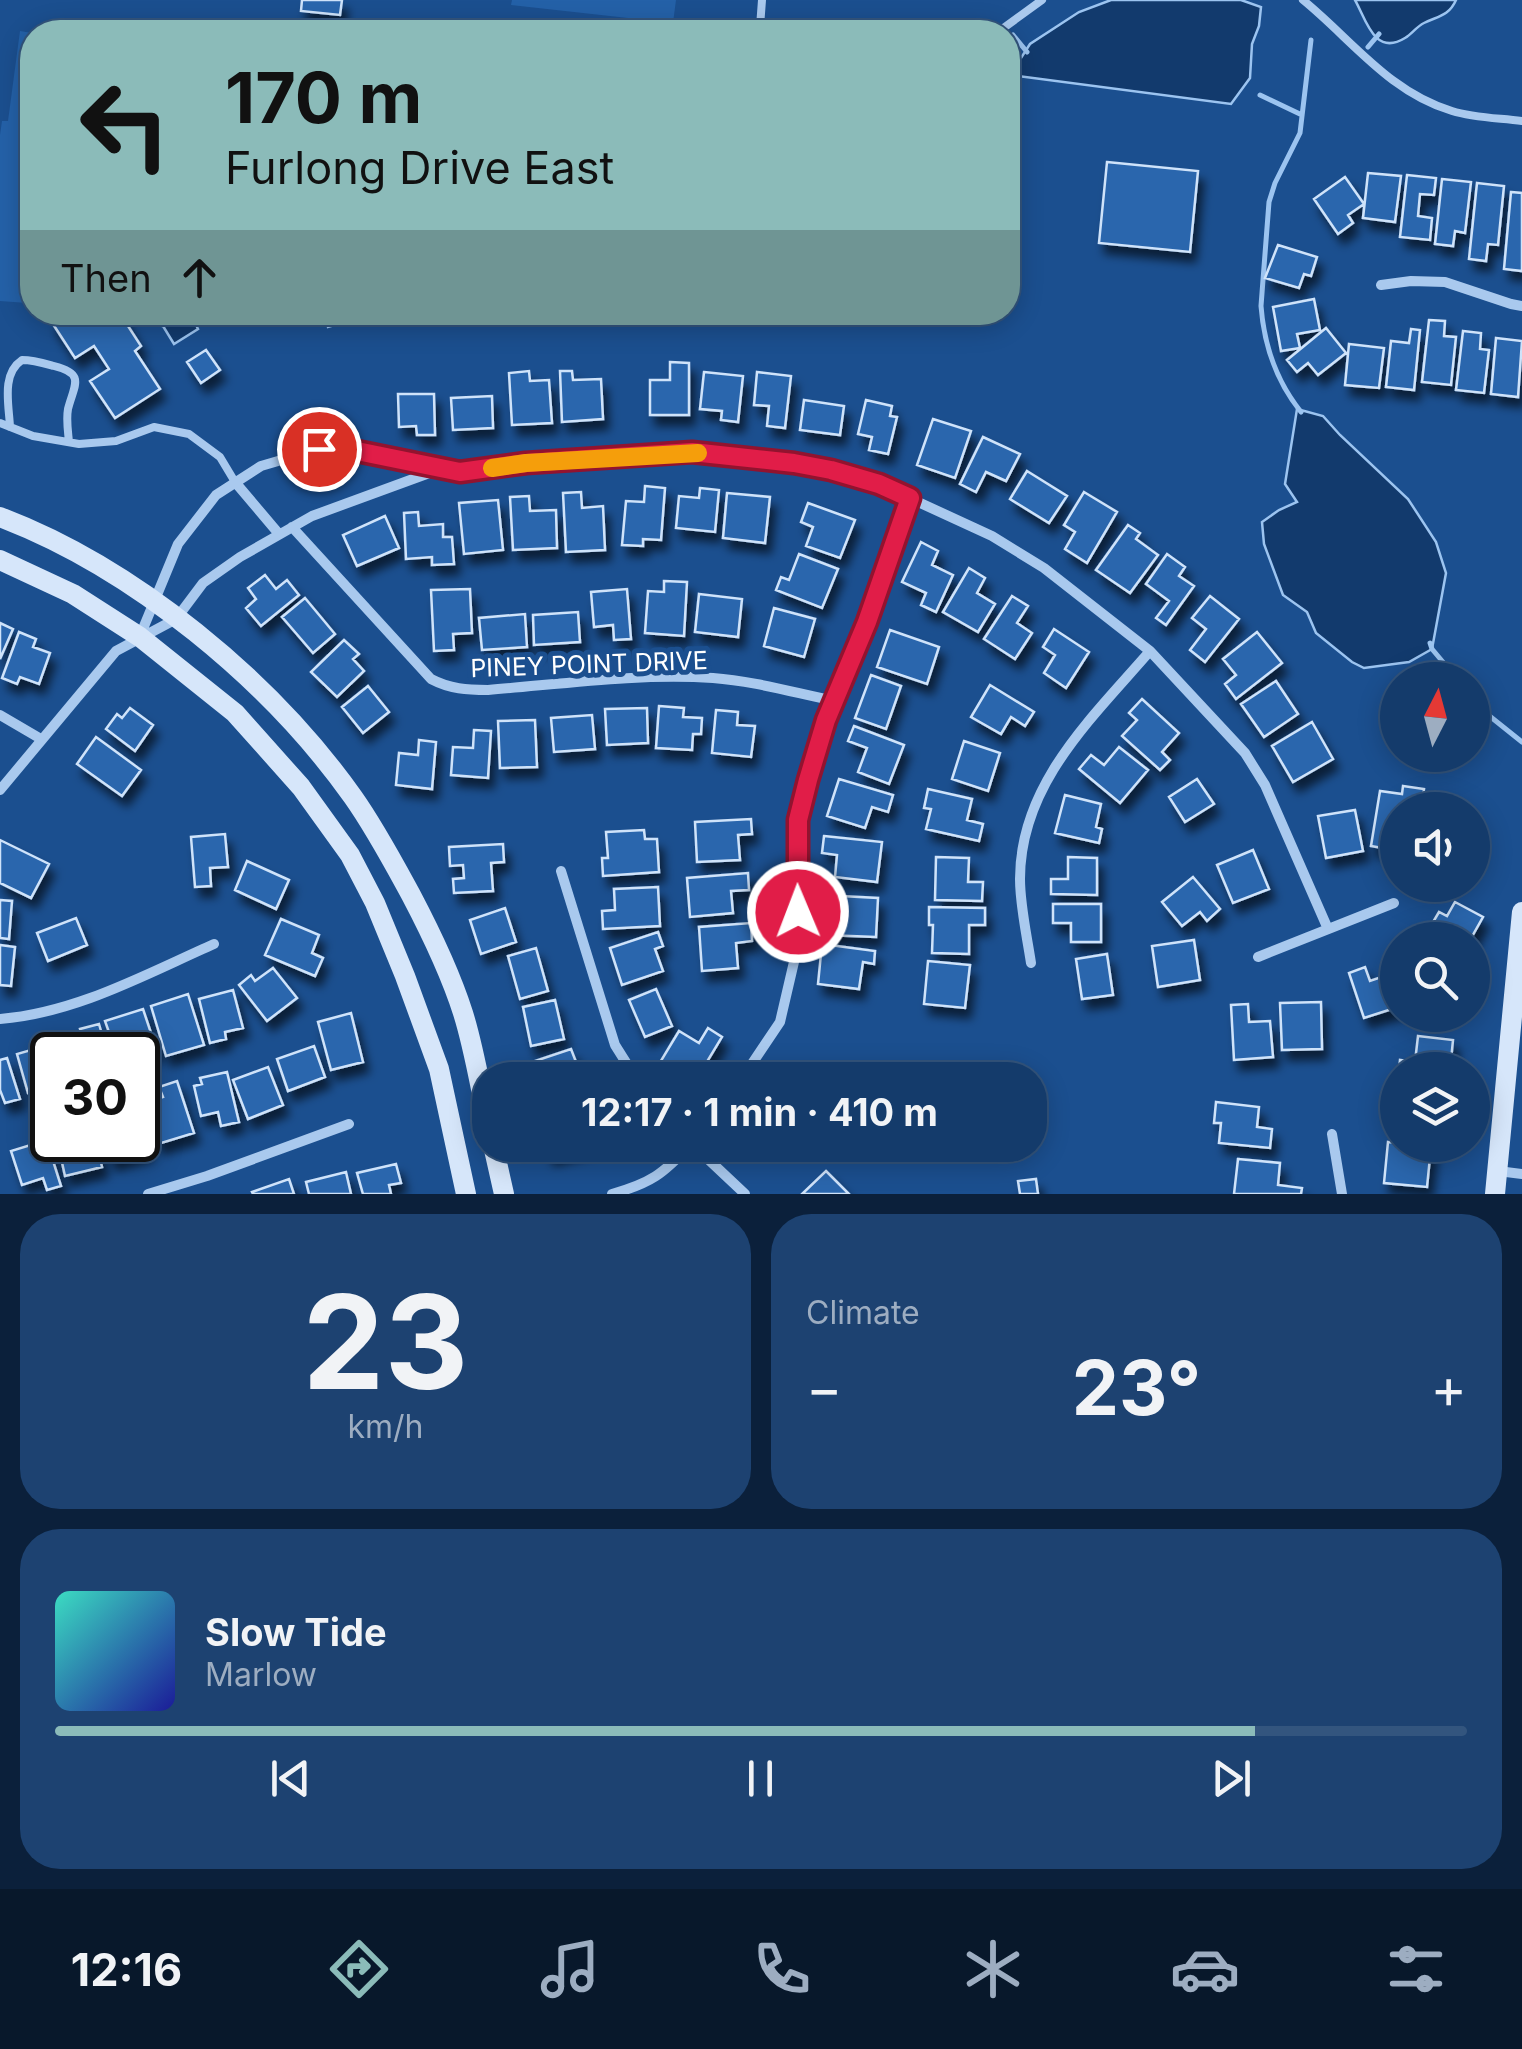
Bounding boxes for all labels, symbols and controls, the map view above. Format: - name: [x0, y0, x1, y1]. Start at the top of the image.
- text: 170 m: [225, 55, 422, 140]
- icon: left: [60, 60, 190, 190]
- text: Furlong Drive East: [225, 140, 614, 195]
- icon: ahead: [172, 250, 227, 305]
- text: Then: [60, 255, 152, 301]
- pin: [277, 407, 362, 492]
- icon: arrive: [292, 422, 347, 477]
- street label: PINEY POINT DRIVE: [470, 645, 708, 683]
- north arrow: [1380, 662, 1490, 772]
- map controls: [1380, 662, 1490, 1162]
- button: sound: [1380, 792, 1490, 902]
- position arrow: [746, 860, 850, 964]
- button: search: [1380, 922, 1490, 1032]
- speed limit sign: 30: [30, 1032, 160, 1162]
- button: layers: [1380, 1052, 1490, 1162]
- text: 12:17 · 1 min · 410 m: [581, 1089, 938, 1135]
- text: 23: [303, 1263, 468, 1420]
- text: Climate: [806, 1293, 920, 1332]
- text: 23°: [1072, 1342, 1201, 1433]
- text: −: [806, 1355, 842, 1421]
- text: +: [1431, 1355, 1467, 1421]
- text: km/h: [347, 1407, 424, 1446]
- text: Slow Tide: [205, 1609, 387, 1655]
- text: Marlow: [205, 1655, 317, 1694]
- icon: previous: [263, 1751, 318, 1806]
- icon: pause: [733, 1751, 788, 1806]
- icon: next: [1204, 1751, 1259, 1806]
- icon: directions: [324, 1934, 394, 2004]
- icon: music: [535, 1934, 605, 2004]
- icon: phone: [747, 1934, 817, 2004]
- icon: climate: [958, 1934, 1028, 2004]
- icon: car: [1170, 1934, 1240, 2004]
- icon: filters: [1381, 1934, 1451, 2004]
- text: 12:16: [71, 1942, 182, 1997]

